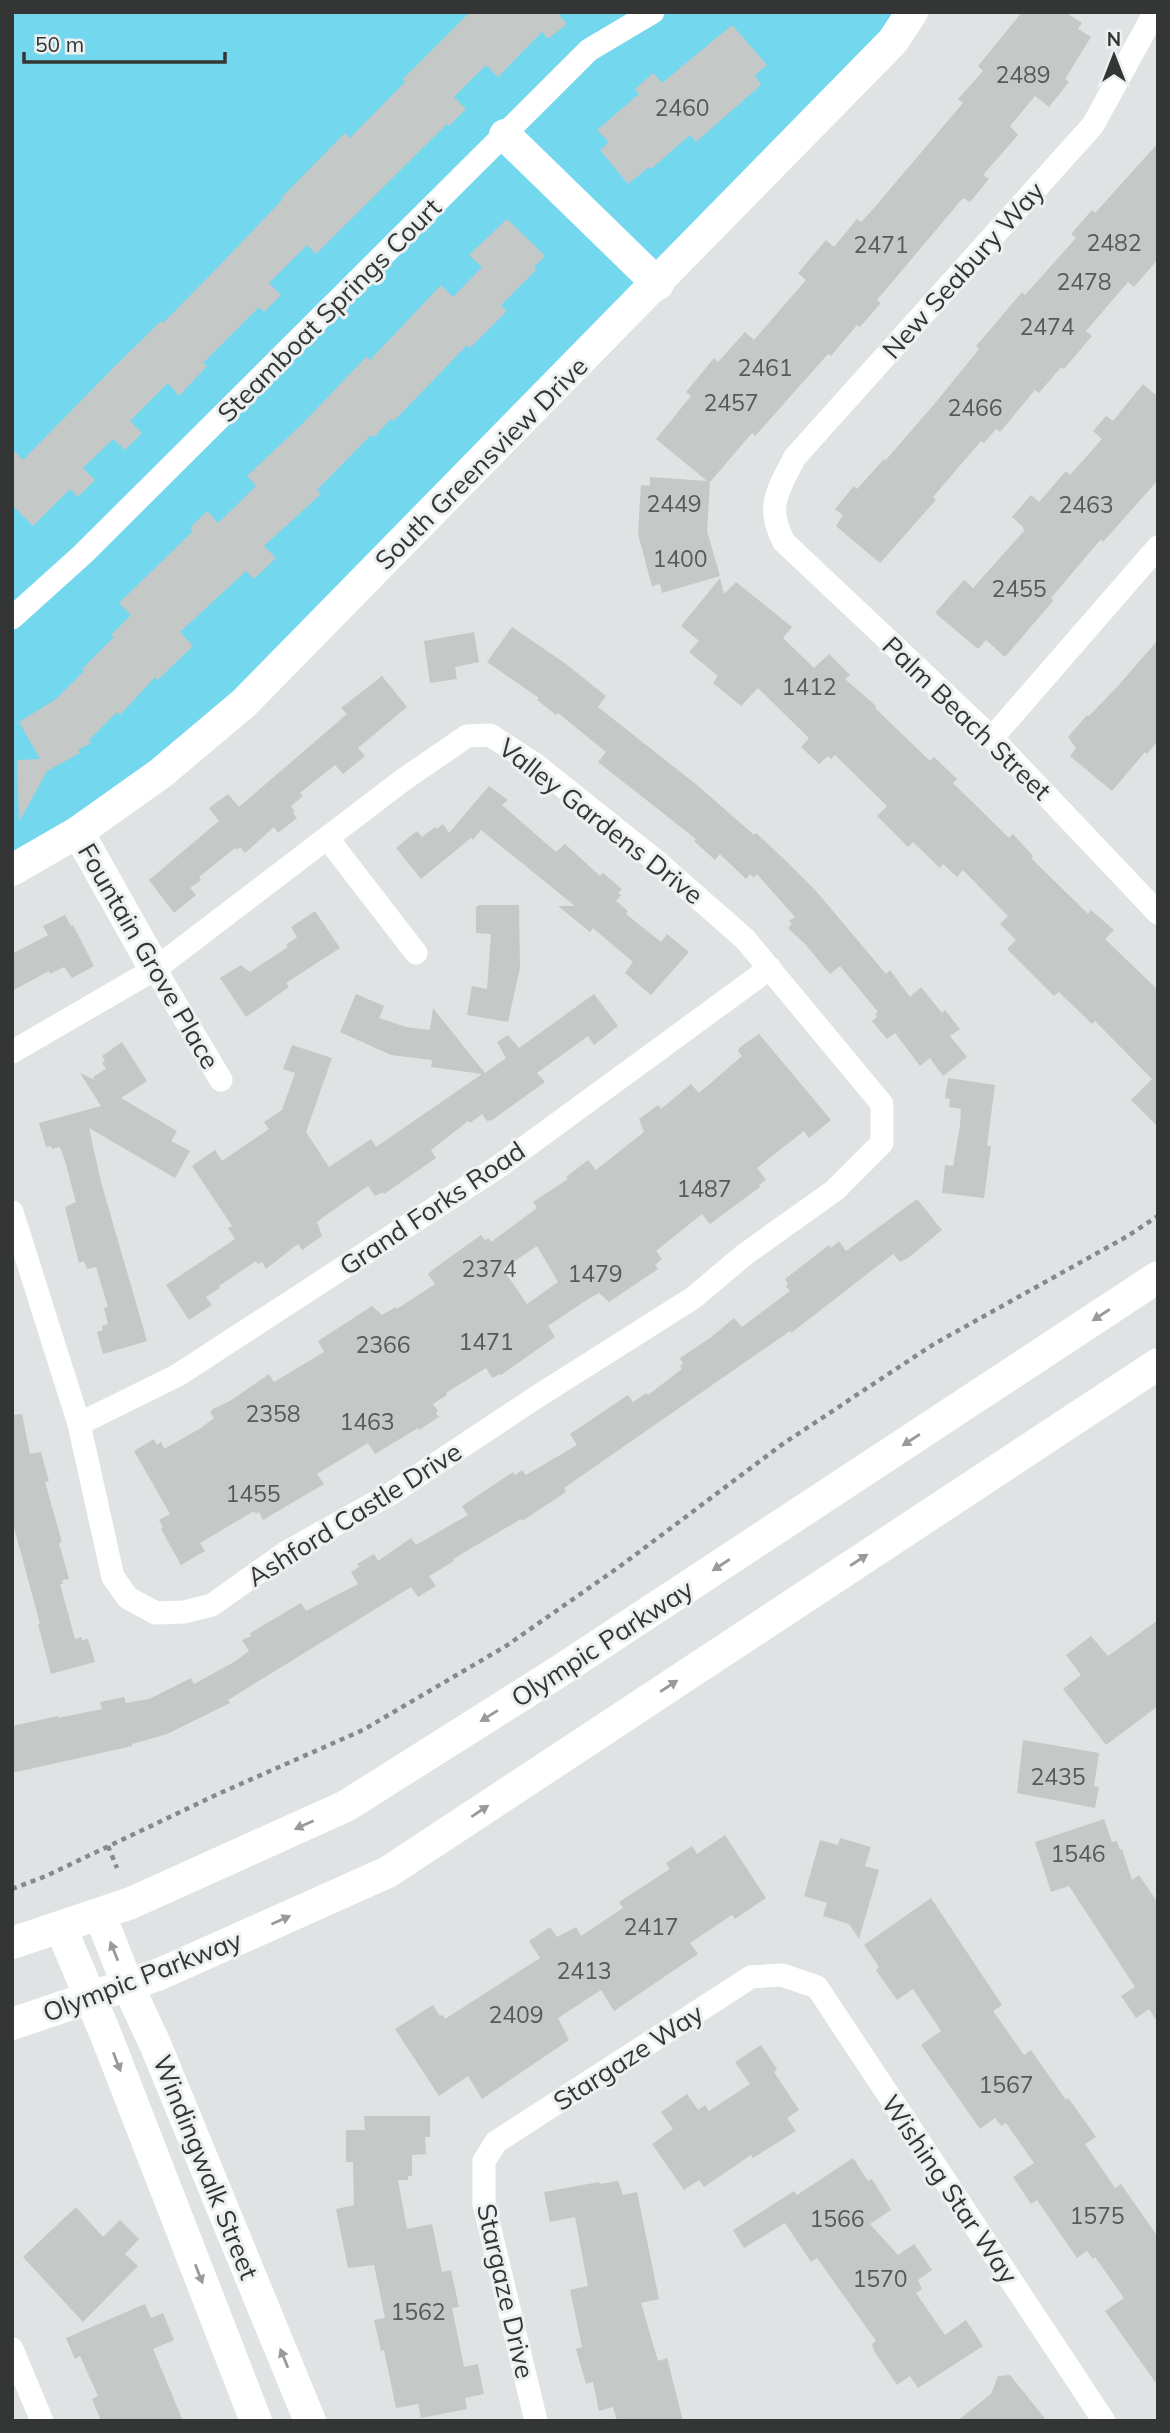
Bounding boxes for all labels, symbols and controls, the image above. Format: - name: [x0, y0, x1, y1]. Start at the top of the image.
- scale bar: [24, 21, 226, 65]
- north arrow: [1079, 21, 1149, 91]
- text: N: [1107, 27, 1121, 51]
- text: 50 m: [35, 31, 84, 57]
- house number: 2489: [995, 60, 1051, 89]
- house number: 2460: [654, 93, 710, 122]
- street label: New Seabury Way: [875, 175, 1051, 365]
- street label: Steamboat Springs Court: [210, 191, 448, 429]
- house number: 2482: [1086, 228, 1142, 257]
- house number: 2471: [853, 230, 909, 259]
- house number: 2478: [1056, 267, 1112, 296]
- house number: 2474: [1019, 312, 1075, 341]
- street label: South Greensview Drive: [368, 350, 594, 576]
- house number: 2461: [737, 353, 793, 382]
- house number: 2457: [703, 388, 759, 417]
- house number: 2466: [947, 393, 1003, 422]
- house number: 2449: [646, 489, 702, 518]
- house number: 2463: [1058, 490, 1114, 519]
- house number: 1400: [652, 544, 708, 573]
- house number: 2455: [991, 574, 1047, 603]
- street label: Palm Beach Street: [876, 629, 1058, 807]
- house number: 1412: [781, 672, 837, 701]
- street label: Valley Gardens Drive: [492, 731, 710, 911]
- street label: Fountain Grove Place: [71, 837, 227, 1075]
- street label: Grand Forks Road: [333, 1134, 531, 1282]
- house number: 1487: [676, 1174, 732, 1203]
- house number: 2374: [461, 1254, 517, 1283]
- house number: 1479: [567, 1259, 623, 1288]
- one-way arrow: [1091, 1308, 1111, 1321]
- house number: 1471: [458, 1327, 514, 1356]
- house number: 2366: [355, 1330, 411, 1359]
- house number: 2358: [245, 1399, 301, 1428]
- house number: 1463: [339, 1407, 395, 1436]
- one-way arrow: [902, 1433, 920, 1447]
- street label: Ashford Castle Drive: [241, 1435, 467, 1593]
- house number: 1455: [225, 1479, 281, 1508]
- one-way arrow: [850, 1554, 869, 1567]
- one-way arrow: [712, 1558, 730, 1572]
- street label: Olympic Parkway: [505, 1572, 699, 1714]
- one-way arrow: [660, 1679, 679, 1692]
- one-way arrow: [479, 1709, 499, 1722]
- house number: 2435: [1030, 1762, 1086, 1791]
- one-way arrow: [471, 1804, 489, 1818]
- one-way arrow: [294, 1820, 315, 1831]
- house number: 1546: [1050, 1839, 1106, 1868]
- house number: 2417: [623, 1912, 679, 1941]
- one-way arrow: [271, 1914, 291, 1926]
- street label: Olympic Parkway: [38, 1923, 246, 2029]
- one-way arrow: [108, 1940, 119, 1961]
- house number: 2413: [556, 1956, 612, 1985]
- street label: Stargaze Way: [547, 1996, 709, 2118]
- house number: 2409: [488, 2000, 544, 2029]
- street label: Windingwalk Street: [146, 2050, 266, 2284]
- one-way arrow: [111, 2052, 122, 2073]
- house number: 1567: [978, 2070, 1034, 2099]
- street label: Wishing Star Way: [875, 2088, 1026, 2290]
- street label: Stargaze Drive: [470, 2200, 542, 2382]
- house number: 1575: [1069, 2201, 1125, 2230]
- house number: 1566: [809, 2204, 865, 2233]
- one-way arrow: [194, 2264, 205, 2285]
- house number: 1570: [852, 2264, 908, 2293]
- house number: 1562: [390, 2297, 446, 2326]
- one-way arrow: [278, 2347, 289, 2368]

